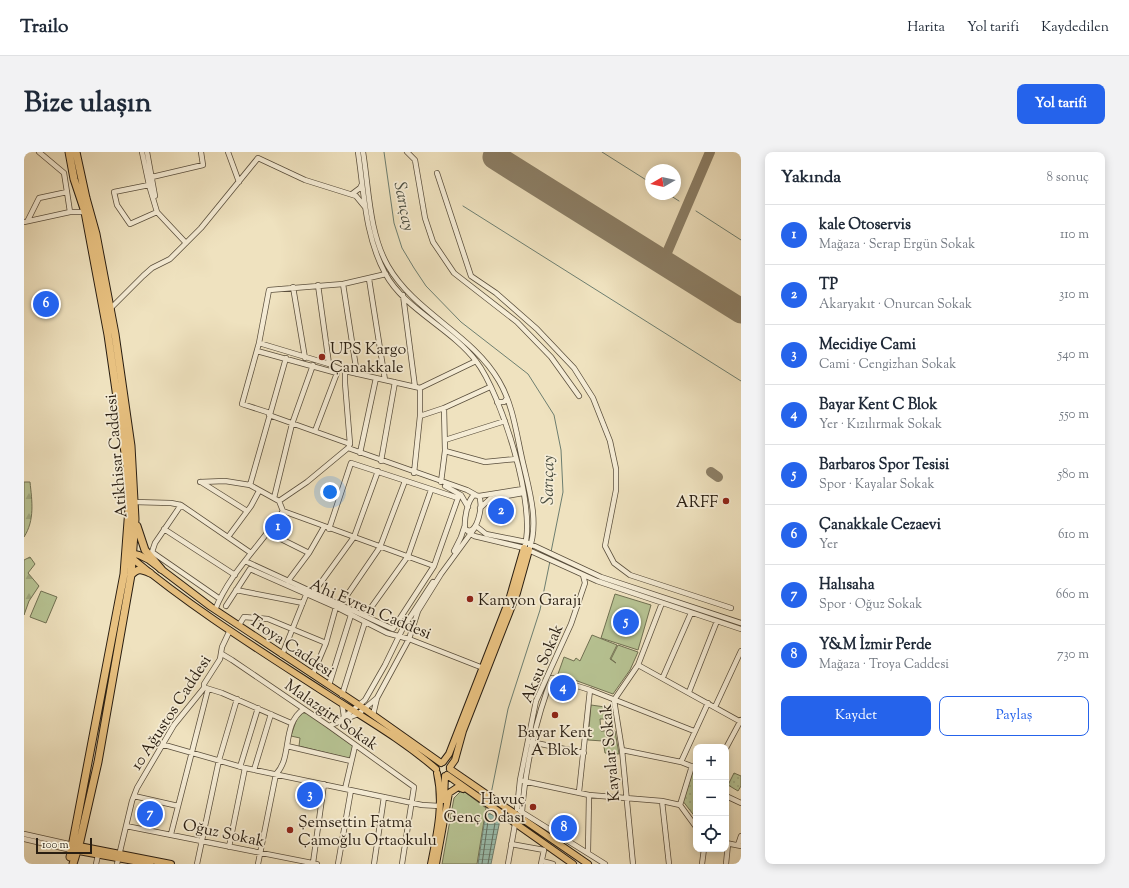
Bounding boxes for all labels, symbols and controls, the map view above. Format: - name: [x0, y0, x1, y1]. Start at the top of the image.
- text: Trailo: [20, 14, 68, 41]
- text: Harita: [907, 18, 945, 38]
- text: Yol tarifi: [967, 18, 1019, 38]
- text: Kaydedilen: [1041, 18, 1109, 38]
- text: Bize ulaşın: [24, 84, 152, 124]
- button: Yol tarifi: [1017, 84, 1105, 124]
- north arrow: [645, 164, 681, 200]
- text: Yakında: [781, 166, 841, 190]
- text: 8 sonuç: [1047, 169, 1089, 187]
- water label: Sarıçay: [387, 180, 420, 233]
- text: kale Otoservis: [819, 215, 911, 236]
- text: 1: [792, 226, 796, 244]
- text: 110 m: [1060, 226, 1089, 244]
- text: Mağaza · Serap Ergün Sokak: [819, 236, 975, 254]
- text: TP: [819, 275, 838, 296]
- text: 2: [791, 286, 797, 304]
- text: 310 m: [1059, 286, 1089, 304]
- pin: 6: [33, 289, 59, 319]
- text: Akaryakıt · Onurcan Sokak: [819, 296, 972, 314]
- text: Mecidiye Cami: [819, 335, 916, 356]
- place label: UPS Kargo Çanakkale: [330, 339, 406, 380]
- text: 3: [791, 346, 797, 364]
- text: 540 m: [1058, 346, 1089, 364]
- marker: UPS Kargo Çanakkale: [317, 352, 327, 362]
- text: Cami · Cengizhan Sokak: [819, 356, 956, 374]
- street label: Atikhisar Caddesi: [101, 392, 134, 519]
- text: Bayar Kent C Blok: [819, 395, 937, 416]
- text: 4: [791, 406, 797, 424]
- text: 550 m: [1060, 406, 1089, 424]
- text: Yer · Kızılırmak Sokak: [819, 416, 942, 434]
- water label: Sarıçay: [537, 455, 561, 505]
- text: Barbaros Spor Tesisi: [819, 455, 949, 476]
- text: 5: [792, 466, 796, 484]
- text: 580 m: [1058, 466, 1089, 484]
- text: Spor · Kayalar Sokak: [819, 476, 935, 494]
- your location: [320, 482, 340, 502]
- place label: ARFF: [676, 492, 718, 515]
- pin: 2: [488, 496, 514, 526]
- marker: ARFF: [721, 496, 731, 506]
- pin: 1: [265, 512, 291, 542]
- text: Çanakkale Cezaevi: [819, 515, 941, 536]
- text: 6: [791, 526, 797, 544]
- text: 610 m: [1058, 526, 1089, 544]
- text: Yer: [819, 536, 838, 554]
- street label: Ahi Evren Caddesi: [305, 574, 435, 647]
- text: Halısaha: [819, 575, 875, 596]
- text: 7: [791, 586, 797, 604]
- text: 660 m: [1056, 586, 1089, 604]
- place label: Kamyon Garajı: [478, 590, 582, 613]
- marker: Kamyon Garajı: [465, 594, 475, 604]
- text: Spor · Oğuz Sokak: [819, 596, 922, 614]
- pin: 5: [613, 607, 639, 637]
- street label: Troya Caddesi: [243, 610, 338, 684]
- street label: Aksu Sokak: [516, 621, 570, 707]
- text: Y&M İzmir Perde: [819, 635, 932, 656]
- text: 8: [791, 646, 797, 664]
- text: 730 m: [1057, 646, 1089, 664]
- street label: 10 Ağustos Caddesi: [126, 651, 218, 775]
- text: Mağaza · Troya Caddesi: [819, 656, 949, 674]
- pin: 4: [550, 673, 576, 703]
- street label: Malazgirt Sokak: [279, 675, 382, 757]
- button: Kaydet: [781, 696, 931, 736]
- button: Paylaş: [939, 696, 1089, 736]
- street label: Kayalar Sokak: [596, 703, 627, 803]
- marker: Bayar Kent A Blok: [550, 710, 560, 720]
- place label: Bayar Kent A Blok: [518, 722, 593, 763]
- map controls: [693, 744, 729, 852]
- button: +: [693, 744, 729, 780]
- pin: 3: [297, 780, 323, 810]
- button: −: [693, 780, 729, 816]
- place label: Havuç Genç Odası: [444, 789, 525, 830]
- pin: 7: [137, 799, 163, 829]
- marker: Havuç Genç Odası: [528, 802, 538, 812]
- place label: Şemsettin Fatma Çamoğlu Ortaokulu: [298, 812, 437, 853]
- pin: 8: [551, 813, 577, 843]
- street label: Oğuz Sokak: [180, 815, 267, 854]
- button: locate: [693, 816, 729, 852]
- marker: Şemsettin Fatma Çamoğlu Ortaokulu: [285, 825, 295, 835]
- scale bar: [36, 836, 92, 855]
- text: 100 m: [42, 837, 69, 853]

